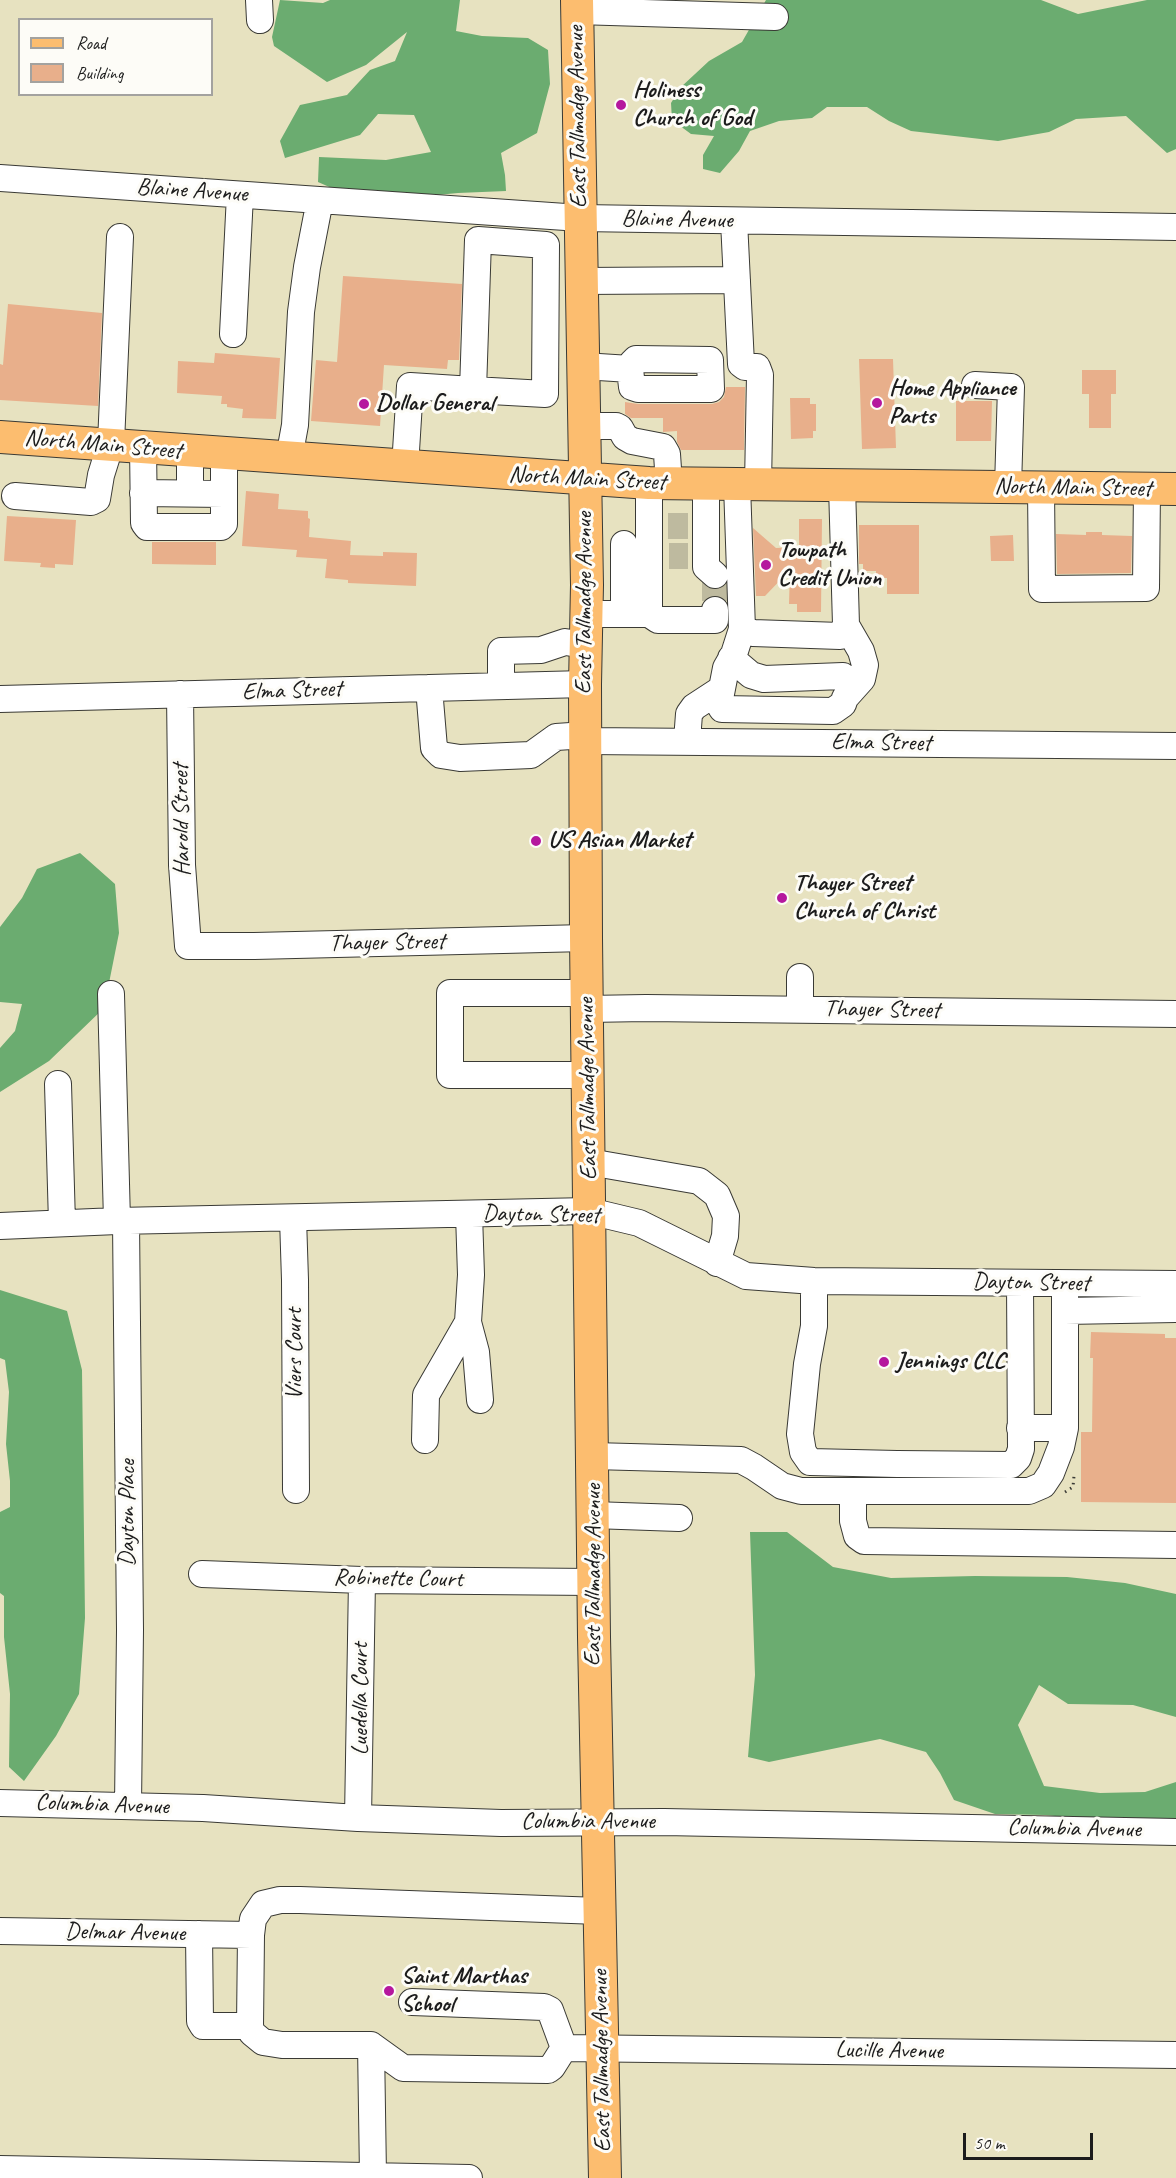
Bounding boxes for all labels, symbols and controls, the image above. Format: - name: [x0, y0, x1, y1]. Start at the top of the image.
- legend: [18, 18, 213, 96]
- street label: East Tallmadge Avenue: [562, 26, 594, 208]
- text: Road: [76, 32, 106, 54]
- text: Building: [76, 62, 123, 84]
- place label: Holiness Church of God: [633, 77, 752, 133]
- marker: Holiness Church of God: [614, 98, 628, 112]
- street label: Blaine Avenue: [135, 173, 249, 209]
- street label: Blaine Avenue: [621, 205, 733, 235]
- place label: Home Appliance Parts: [889, 375, 1016, 431]
- place label: Dollar General: [376, 390, 494, 418]
- marker: Home Appliance Parts: [870, 396, 884, 410]
- marker: Dollar General: [357, 397, 371, 411]
- street label: North Main Street: [23, 424, 183, 466]
- street label: North Main Street: [508, 461, 666, 497]
- street label: North Main Street: [994, 472, 1152, 504]
- street label: East Tallmadge Avenue: [571, 512, 599, 694]
- place label: Towpath Credit Union: [778, 537, 881, 593]
- marker: Towpath Credit Union: [759, 558, 773, 572]
- street label: Elma Street: [242, 675, 342, 707]
- street label: Elma Street: [831, 728, 931, 758]
- street label: Harold Street: [167, 763, 197, 877]
- place label: US Asian Market: [548, 827, 691, 855]
- marker: US Asian Market: [529, 834, 543, 848]
- place label: Thayer Street Church of Christ: [794, 870, 935, 926]
- marker: Thayer Street Church of Christ: [775, 891, 789, 905]
- street label: Thayer Street: [329, 928, 445, 958]
- street label: Thayer Street: [824, 995, 940, 1025]
- street label: East Tallmadge Avenue: [572, 998, 604, 1180]
- street label: Dayton Street: [482, 1200, 600, 1230]
- street label: Dayton Street: [972, 1268, 1090, 1298]
- street label: Viers Court: [281, 1308, 309, 1400]
- place label: Jennings CLC: [896, 1348, 1005, 1376]
- marker: Jennings CLC: [877, 1355, 891, 1369]
- street label: Dayton Place: [114, 1459, 142, 1567]
- street label: East Tallmadge Avenue: [580, 1484, 608, 1666]
- street label: Robinette Court: [333, 1563, 463, 1595]
- street label: Luedella Court: [347, 1643, 375, 1755]
- street label: Columbia Avenue: [35, 1788, 169, 1822]
- street label: Columbia Avenue: [521, 1808, 655, 1836]
- street label: Columbia Avenue: [1007, 1813, 1141, 1845]
- street label: Delmar Avenue: [65, 1918, 185, 1948]
- place label: Saint Marthas School: [401, 1963, 527, 2019]
- street label: East Tallmadge Avenue: [586, 1970, 618, 2152]
- marker: Saint Marthas School: [382, 1984, 396, 1998]
- street label: Lucille Avenue: [835, 2036, 943, 2066]
- scale bar: [966, 2121, 1096, 2159]
- text: 50 m: [974, 2132, 1005, 2154]

